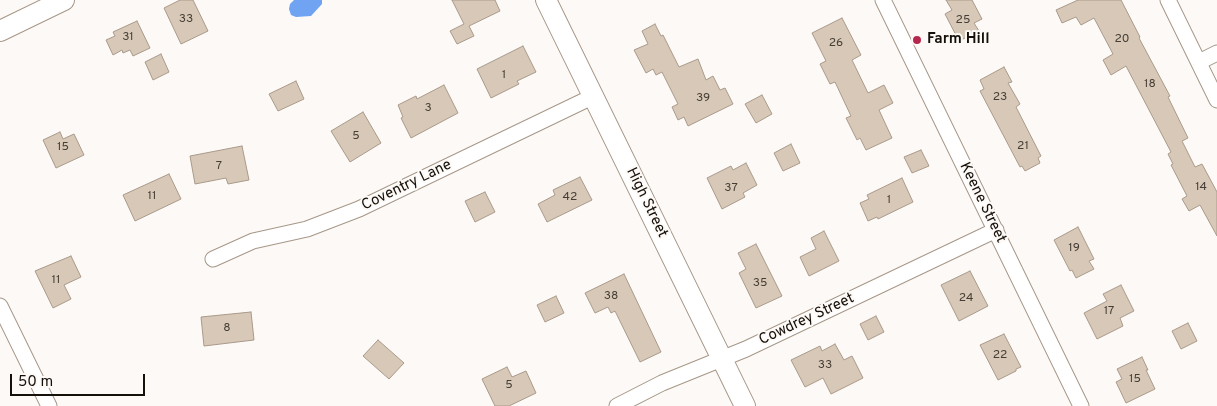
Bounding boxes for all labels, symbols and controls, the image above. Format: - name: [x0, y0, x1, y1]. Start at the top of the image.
- house number: 33: [179, 13, 193, 27]
- house number: 25: [956, 14, 970, 28]
- house number: 31: [122, 31, 134, 45]
- place label: Farm Hill: [927, 31, 990, 49]
- house number: 20: [1114, 33, 1130, 47]
- marker: Farm Hill: [911, 34, 923, 46]
- house number: 26: [829, 37, 843, 51]
- house number: 1: [502, 69, 506, 83]
- house number: 18: [1144, 78, 1156, 92]
- house number: 23: [993, 91, 1007, 105]
- house number: 39: [696, 92, 710, 106]
- house number: 3: [424, 102, 432, 116]
- house number: 5: [352, 130, 360, 144]
- house number: 21: [1017, 140, 1029, 154]
- house number: 15: [57, 141, 69, 155]
- street label: Coventry Lane: [359, 156, 455, 216]
- house number: 7: [216, 160, 222, 174]
- street label: Keene Street: [955, 160, 1009, 246]
- street label: High Street: [621, 165, 671, 241]
- house number: 14: [1195, 181, 1207, 195]
- house number: 37: [724, 182, 738, 196]
- house number: 11: [148, 190, 156, 204]
- house number: 42: [563, 191, 577, 205]
- house number: 1: [887, 194, 891, 208]
- house number: 19: [1068, 242, 1080, 256]
- house number: 11: [52, 274, 60, 288]
- house number: 35: [753, 277, 767, 291]
- house number: 38: [604, 290, 618, 304]
- street label: Cowdrey Street: [757, 290, 857, 350]
- house number: 24: [959, 292, 973, 306]
- house number: 17: [1104, 305, 1114, 319]
- house number: 8: [223, 322, 231, 336]
- house number: 22: [993, 349, 1007, 363]
- house number: 33: [818, 359, 832, 373]
- scale bar: [12, 364, 148, 396]
- text: 50 m: [18, 373, 53, 392]
- house number: 15: [1129, 373, 1141, 387]
- house number: 5: [505, 379, 513, 393]

